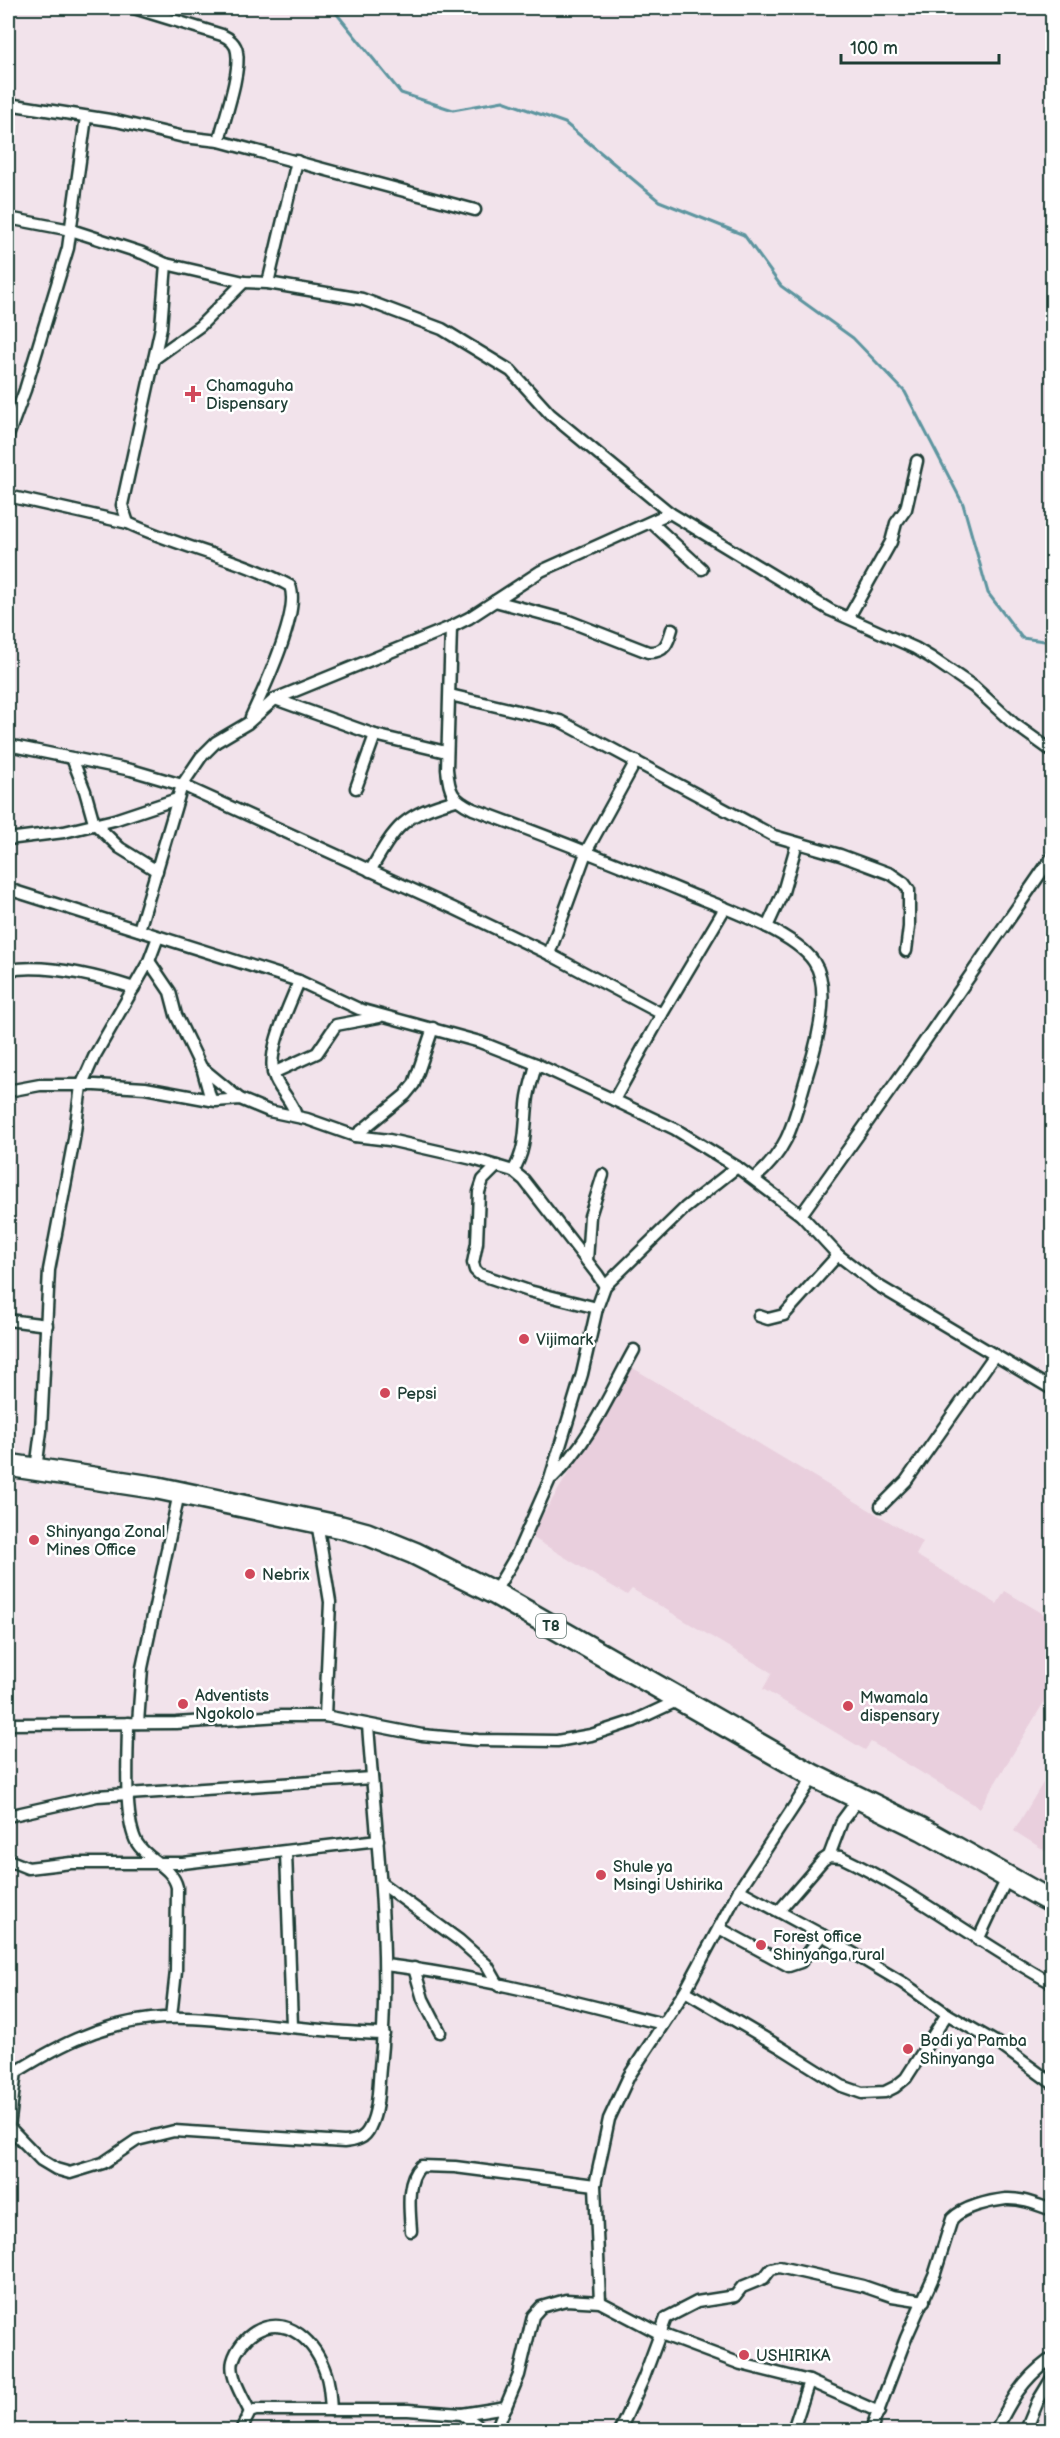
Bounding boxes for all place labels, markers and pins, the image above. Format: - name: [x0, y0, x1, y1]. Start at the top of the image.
- place label: Chamaguha Dispensary: [206, 377, 294, 414]
- marker: Chamaguha Dispensary: [184, 385, 202, 403]
- place label: Vijimark: [536, 1331, 593, 1350]
- marker: Vijimark: [517, 1332, 531, 1346]
- place label: Pepsi: [397, 1385, 437, 1404]
- marker: Pepsi: [378, 1386, 392, 1400]
- place label: Shinyanga Zonal Mines Office: [46, 1523, 165, 1560]
- marker: Shinyanga Zonal Mines Office: [27, 1533, 41, 1547]
- place label: Nebrix: [262, 1566, 310, 1585]
- marker: Nebrix: [243, 1567, 257, 1581]
- place label: Adventists Ngokolo: [195, 1687, 269, 1724]
- place label: Mwamala dispensary: [860, 1689, 940, 1726]
- marker: Adventists Ngokolo: [176, 1697, 190, 1711]
- marker: Mwamala dispensary: [841, 1699, 855, 1713]
- place label: Shule ya Msingi Ushirika: [613, 1858, 723, 1895]
- marker: Shule ya Msingi Ushirika: [594, 1868, 608, 1882]
- place label: Forest office Shinyanga rural: [773, 1928, 885, 1965]
- marker: Forest office Shinyanga rural: [754, 1938, 768, 1952]
- place label: Bodi ya Pamba Shinyanga: [920, 2032, 1027, 2069]
- marker: Bodi ya Pamba Shinyanga: [901, 2042, 915, 2056]
- place label: USHIRIKA: [756, 2347, 831, 2366]
- marker: USHIRIKA: [737, 2348, 751, 2362]

